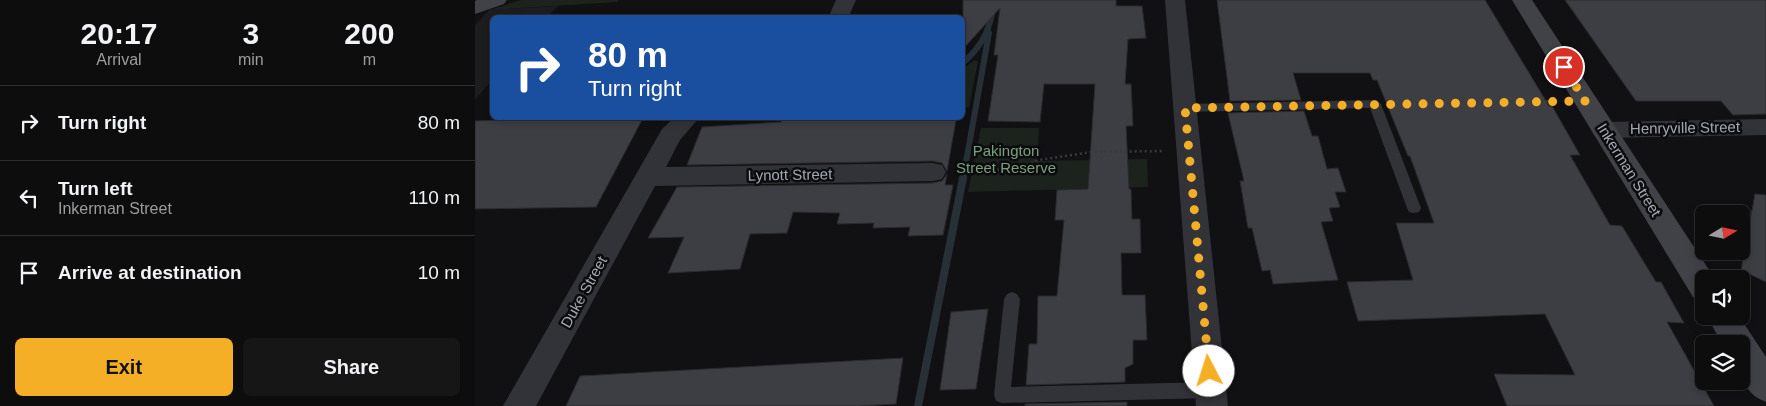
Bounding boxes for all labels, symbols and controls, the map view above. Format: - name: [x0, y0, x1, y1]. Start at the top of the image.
- text: 20:17: [81, 17, 157, 50]
- text: 3: [242, 17, 259, 50]
- text: 200: [344, 17, 394, 50]
- icon: right: [505, 35, 570, 100]
- text: 80 m: [588, 35, 668, 74]
- pin: [1543, 46, 1585, 88]
- text: Arrival: [96, 51, 142, 68]
- text: min: [238, 51, 264, 68]
- text: m: [363, 51, 376, 68]
- icon: arrive: [1550, 53, 1578, 81]
- text: Turn right: [588, 76, 681, 101]
- icon: right: [15, 109, 43, 137]
- text: Turn right: [58, 112, 146, 133]
- text: 80 m: [418, 112, 460, 133]
- street label: Henryville Street: [1630, 118, 1741, 137]
- street label: Inkerman Street: [1594, 120, 1665, 220]
- park label: Pakington Street Reserve: [956, 142, 1056, 176]
- street label: Lynott Street: [748, 165, 833, 184]
- text: Turn left: [58, 178, 133, 199]
- icon: left: [15, 184, 43, 212]
- text: 110 m: [409, 187, 460, 208]
- text: Inkerman Street: [58, 200, 172, 217]
- north arrow: [1695, 205, 1750, 260]
- map controls: [1695, 205, 1750, 390]
- street label: Duke Street: [557, 252, 611, 331]
- icon: arrive: [15, 259, 43, 287]
- text: Arrive at destination: [58, 262, 242, 283]
- text: 10 m: [418, 262, 460, 283]
- button: sound: [1695, 270, 1750, 325]
- button: layers: [1695, 335, 1750, 390]
- button: Exit: [15, 338, 233, 396]
- button: Share: [243, 338, 460, 396]
- position arrow: [1182, 344, 1234, 396]

